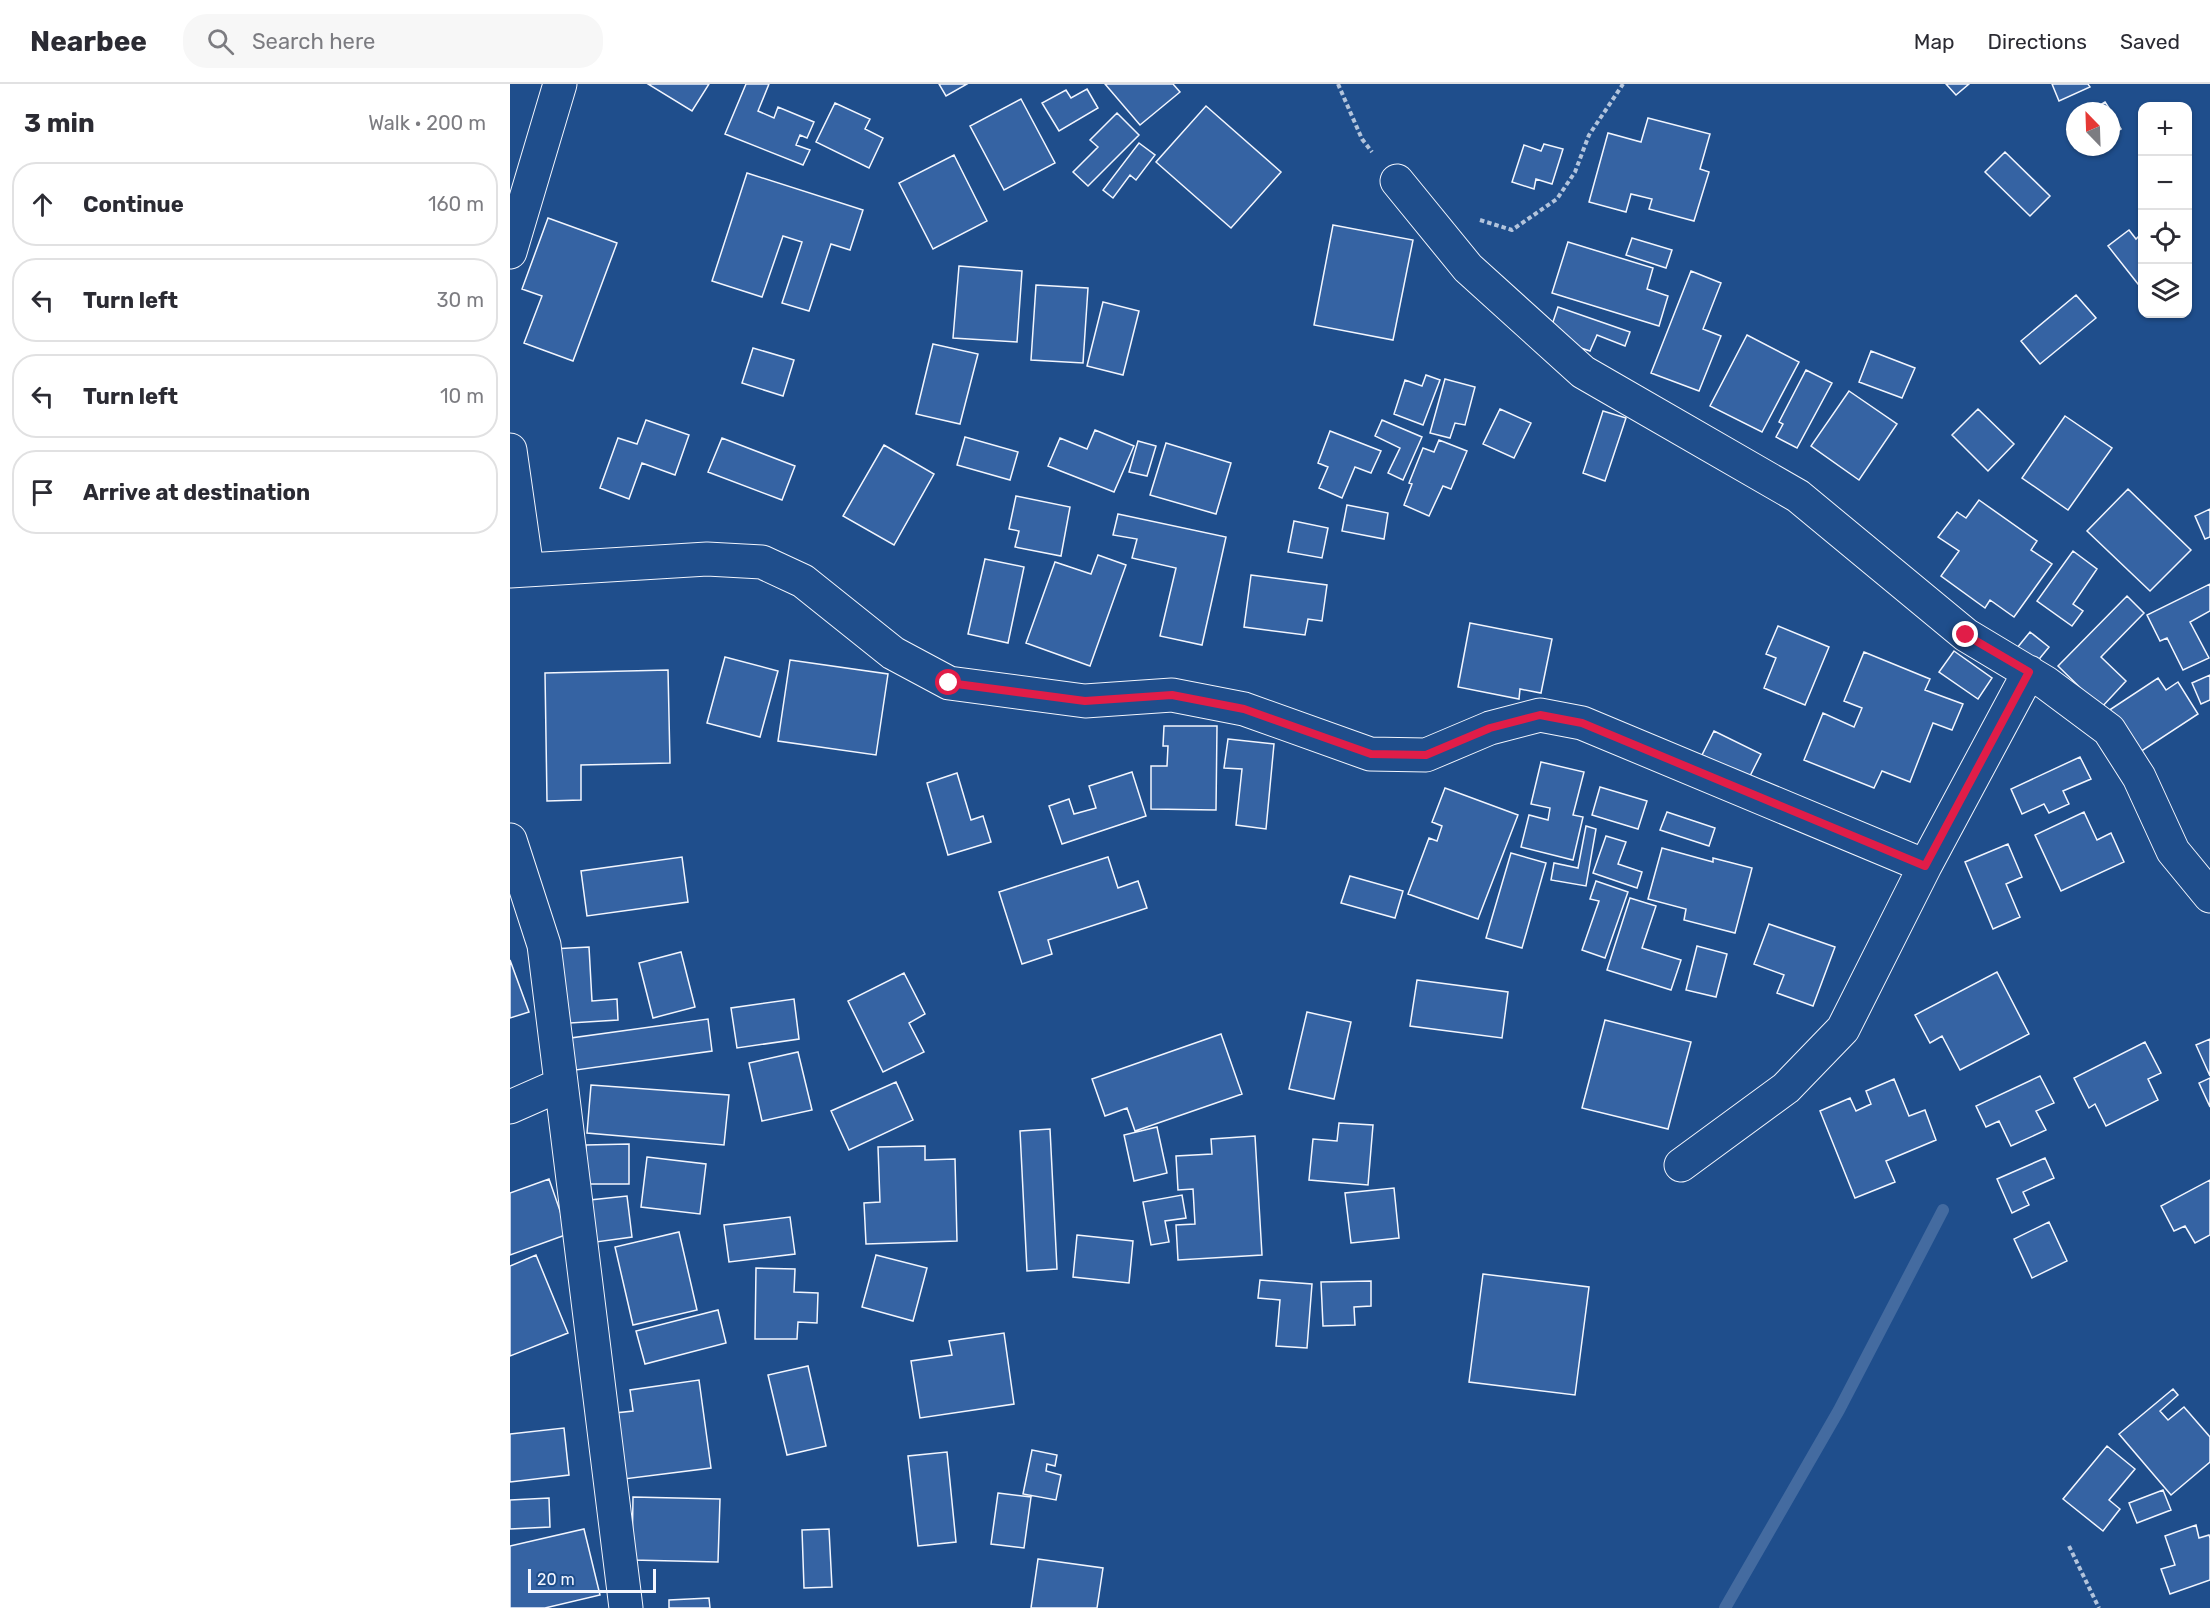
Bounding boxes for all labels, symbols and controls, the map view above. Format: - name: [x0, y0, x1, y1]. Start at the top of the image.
- search box: [183, 14, 603, 68]
- text: Nearbee: [30, 25, 147, 58]
- icon: search: [204, 25, 237, 58]
- text: Search here: [252, 28, 375, 55]
- text: Map: [1914, 29, 1955, 54]
- text: Directions: [1988, 29, 2087, 54]
- text: Saved: [2120, 29, 2180, 54]
- north arrow: [2066, 102, 2120, 156]
- map controls: [2138, 102, 2192, 318]
- button: +: [2138, 102, 2192, 156]
- text: 3 min: [24, 108, 95, 139]
- text: Walk · 200 m: [368, 111, 486, 135]
- button: −: [2138, 156, 2192, 210]
- icon: ahead: [26, 188, 59, 221]
- text: Continue: [83, 191, 184, 218]
- text: 160 m: [428, 192, 484, 216]
- button: locate: [2138, 210, 2192, 264]
- button: layers: [2138, 264, 2192, 318]
- icon: left: [26, 284, 59, 317]
- text: Turn left: [83, 287, 178, 314]
- text: 30 m: [437, 288, 484, 312]
- icon: left: [26, 380, 59, 413]
- text: Turn left: [83, 383, 178, 410]
- text: 10 m: [440, 384, 484, 408]
- icon: arrive: [26, 476, 59, 509]
- text: Arrive at destination: [83, 479, 310, 506]
- route end: [1952, 621, 1978, 647]
- route start: [935, 669, 961, 695]
- scale bar: [528, 1566, 656, 1594]
- text: 20 m: [537, 1570, 575, 1589]

